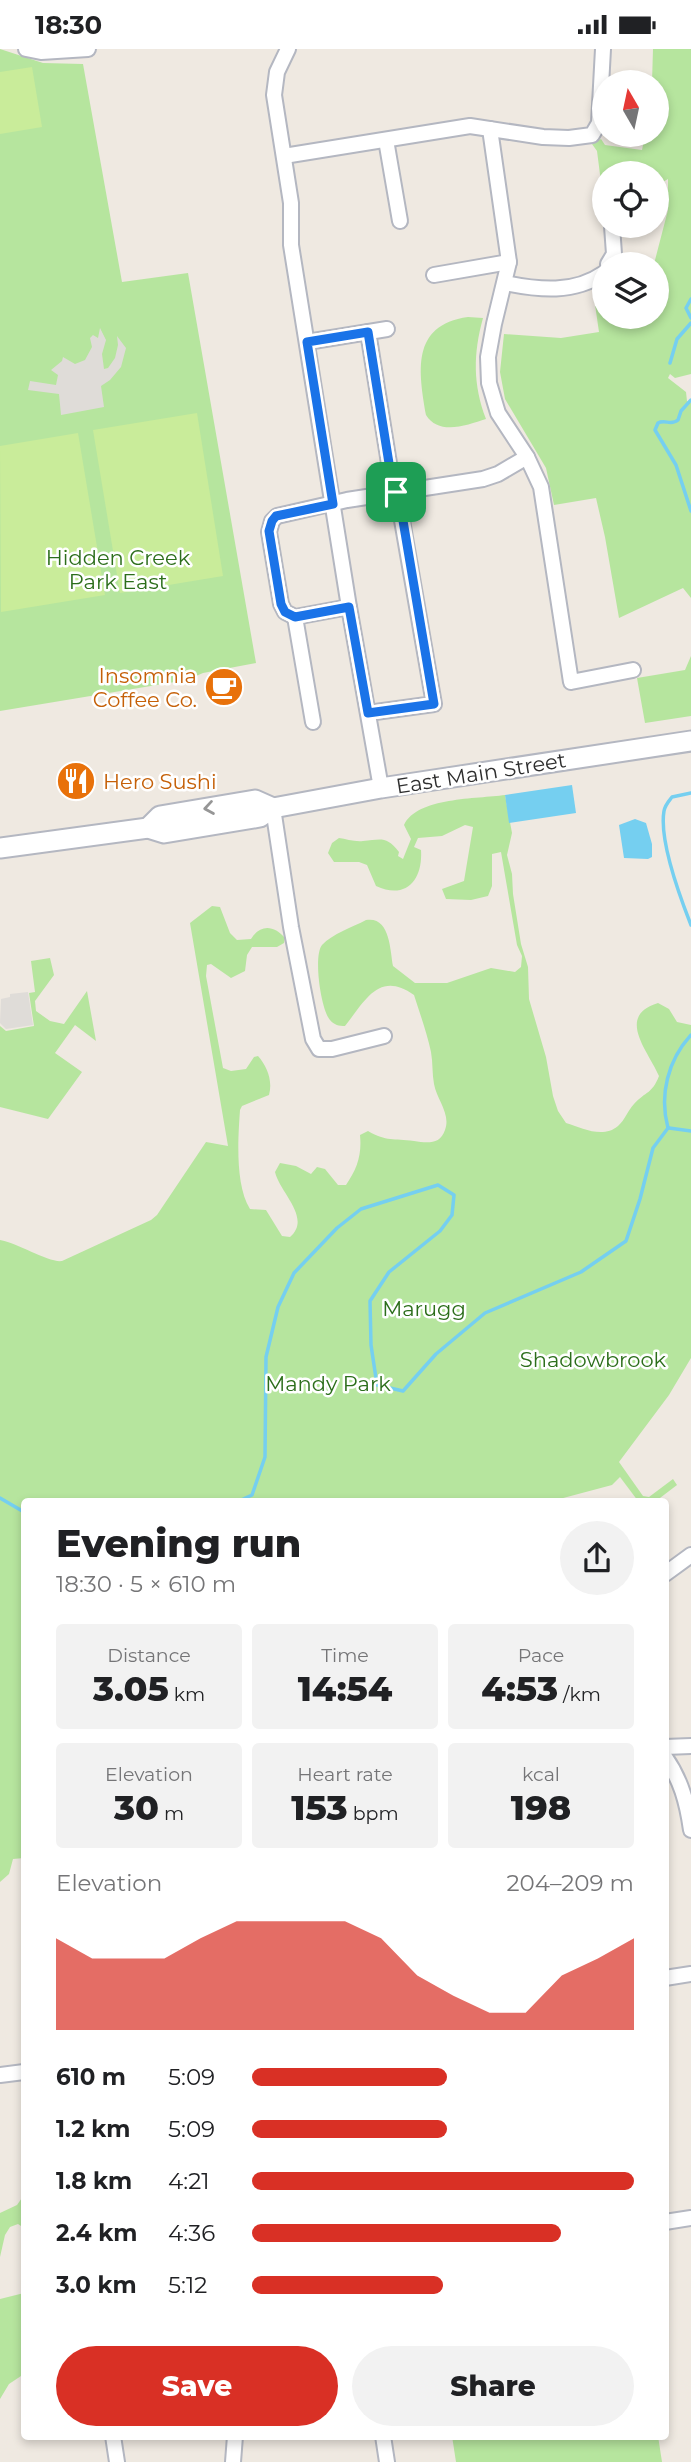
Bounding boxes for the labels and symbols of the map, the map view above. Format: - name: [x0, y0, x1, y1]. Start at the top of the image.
- north arrow: [592, 70, 668, 147]
- pin: [366, 462, 426, 522]
- park label: Hidden Creek Park East: [46, 545, 191, 594]
- place label: Insomnia Coffee Co.: [93, 663, 197, 712]
- cafe icon: Insomnia Coffee Co.: [203, 666, 245, 708]
- street label: East Main Street: [394, 747, 568, 799]
- restaurant icon: Hero Sushi: [55, 760, 97, 802]
- place label: Hero Sushi: [103, 769, 217, 794]
- one-way arrow: [203, 800, 214, 815]
- park label: Marugg: [382, 1296, 466, 1321]
- park label: Shadowbrook: [520, 1347, 667, 1372]
- park label: Mandy Park: [265, 1371, 391, 1396]

